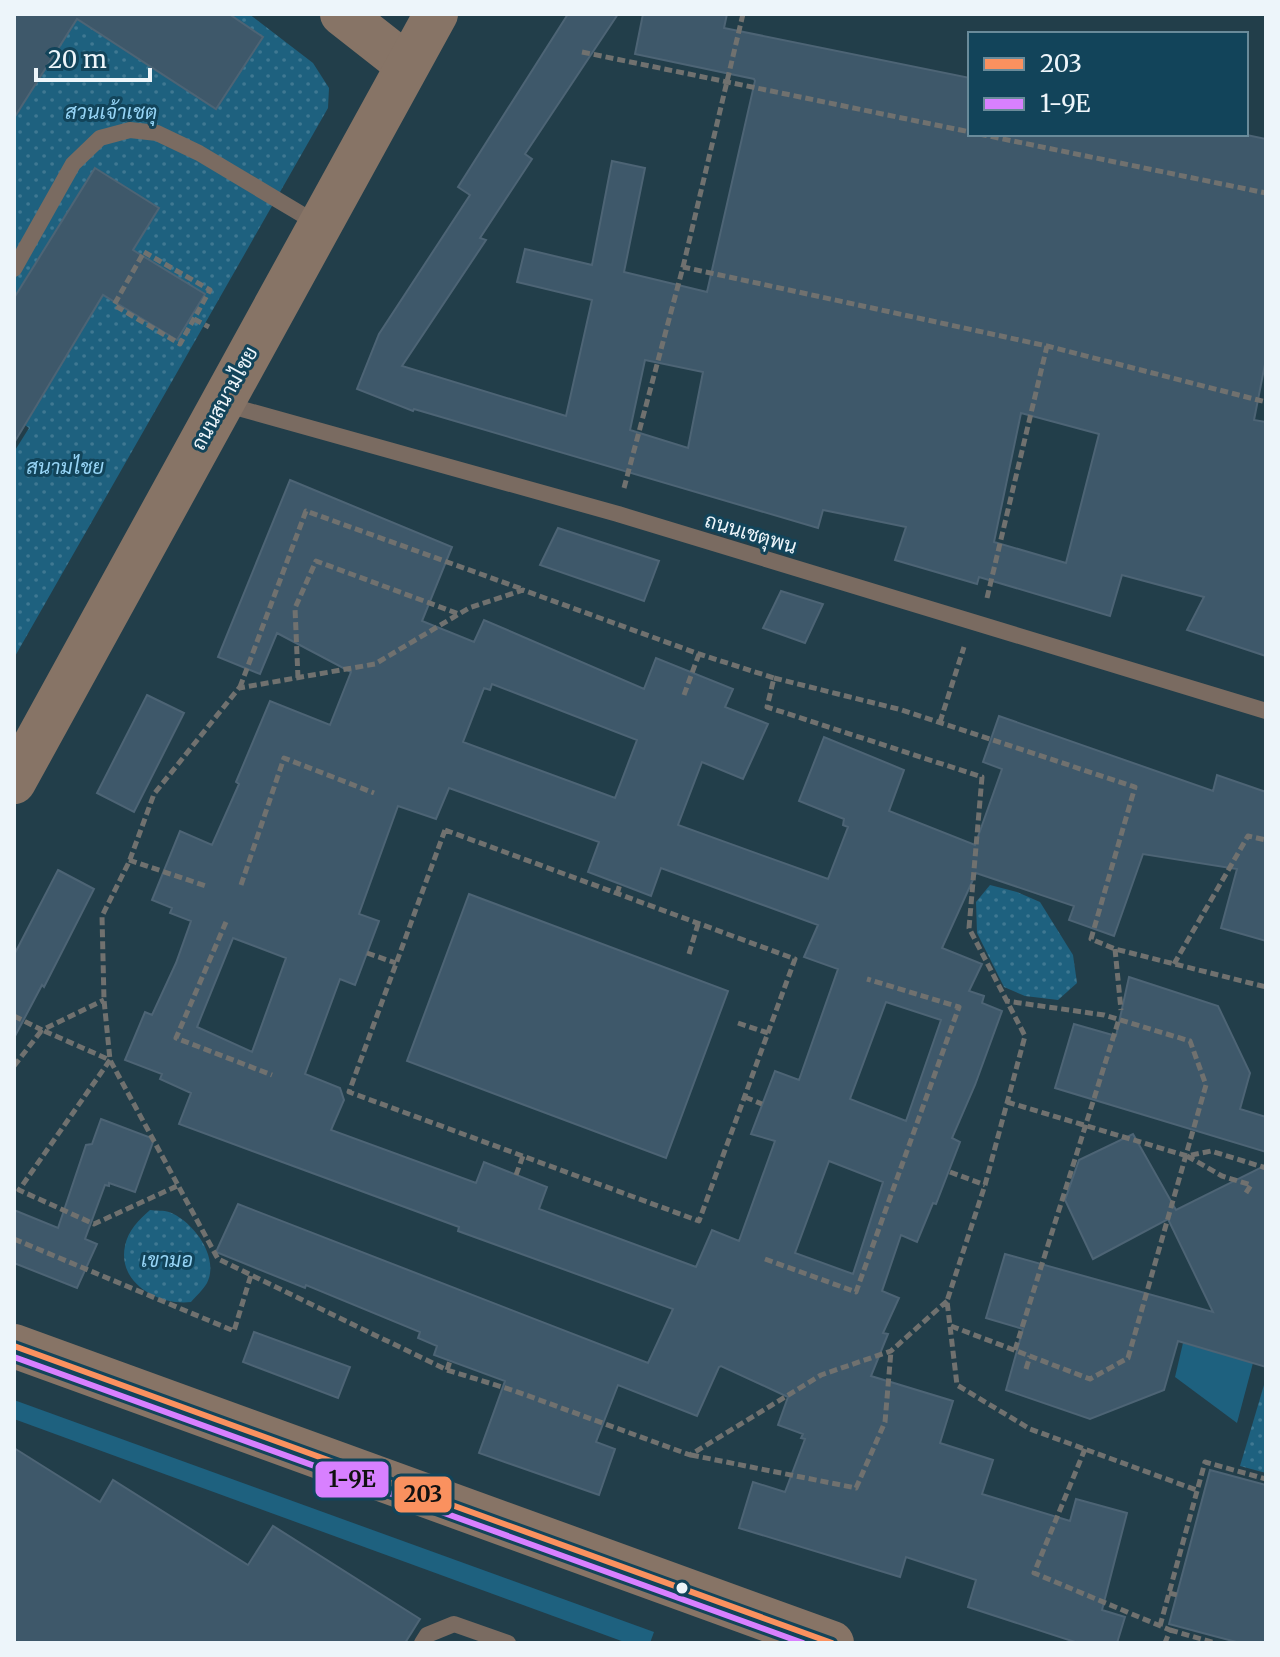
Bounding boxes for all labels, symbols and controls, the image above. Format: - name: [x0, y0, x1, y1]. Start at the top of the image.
- scale bar: [36, 32, 150, 82]
- legend: [968, 32, 1248, 136]
- text: 20 m: [48, 44, 107, 75]
- text: 203: [1040, 48, 1082, 79]
- text: 1-9E: [1040, 88, 1091, 119]
- park label: สวนเจ้าเชตุ: [65, 99, 157, 126]
- street label: ถนนสนามไชย: [185, 342, 263, 454]
- park label: สนามไชย: [26, 454, 104, 479]
- street label: ถนนเชตุพน: [701, 507, 800, 561]
- park label: เขามอ: [141, 1247, 193, 1272]
- line badge: 1-9E: [314, 1460, 390, 1499]
- text: 1-9E: [328, 1465, 376, 1493]
- line badge: 203: [393, 1475, 453, 1514]
- text: 203: [404, 1480, 442, 1508]
- unlabelled marker: [674, 1580, 690, 1596]

